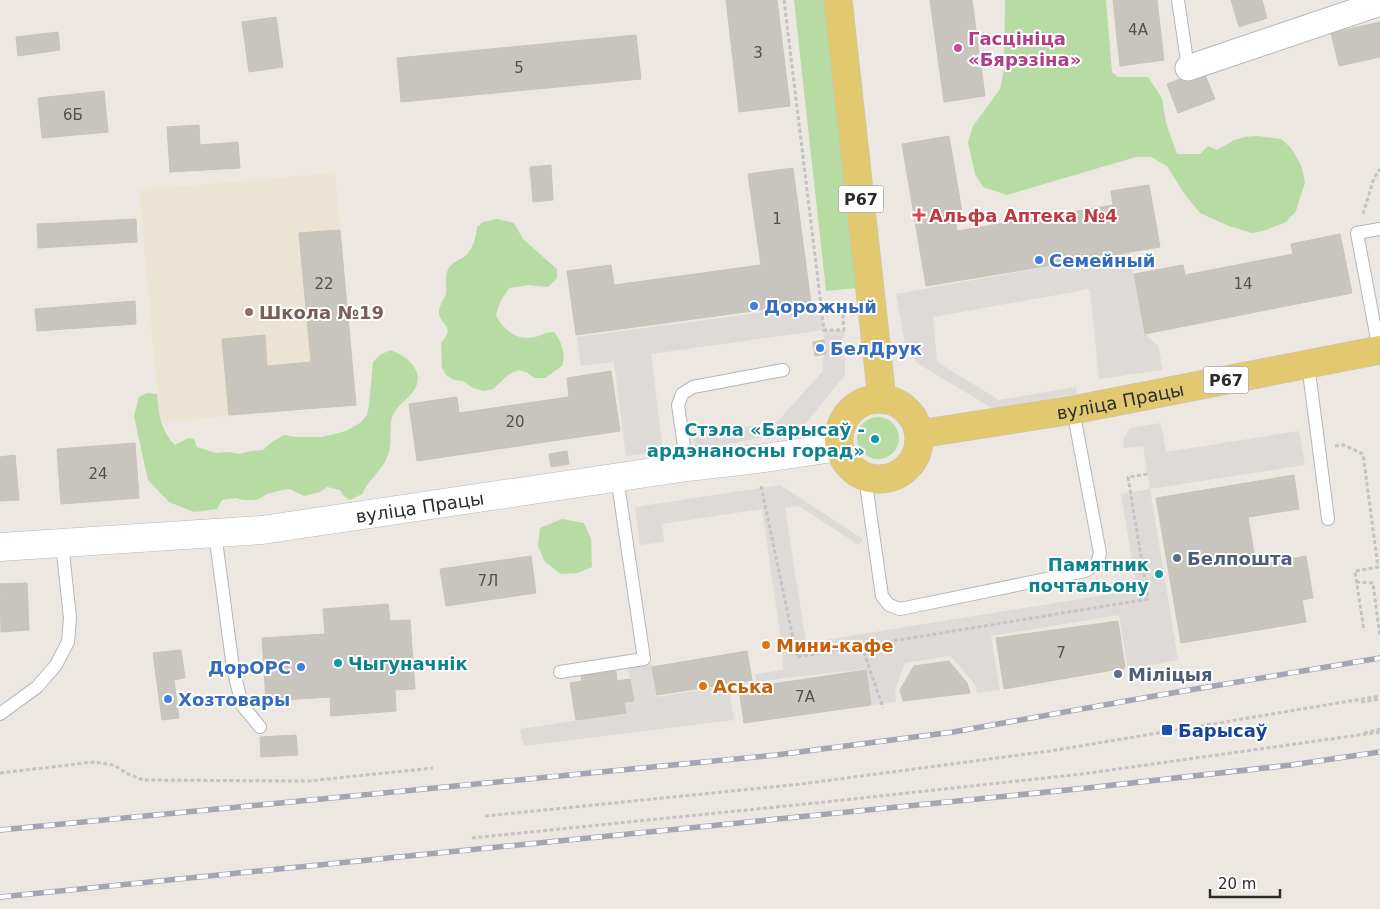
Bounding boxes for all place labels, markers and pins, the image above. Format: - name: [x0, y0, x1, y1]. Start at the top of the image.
- place label: Гасцініца «Бярэзіна»: [968, 28, 1081, 70]
- marker: Гасцініца «Бярэзіна»: [952, 42, 964, 54]
- place label: Альфа Аптека №4: [929, 205, 1118, 226]
- marker: Альфа Аптека №4: [913, 209, 925, 221]
- place label: Семейный: [1049, 250, 1155, 271]
- marker: Семейный: [1033, 254, 1045, 266]
- place label: Дорожный: [764, 296, 877, 317]
- marker: Дорожный: [748, 300, 760, 312]
- place label: Школа №19: [259, 302, 384, 323]
- marker: Школа №19: [243, 306, 255, 318]
- place label: БелДрук: [830, 338, 922, 359]
- marker: БелДрук: [814, 342, 826, 354]
- place label: Стэла «Барысаў - ардэнаносны горад»: [647, 419, 865, 461]
- marker: Стэла «Барысаў - ардэнаносны горад»: [869, 433, 881, 445]
- place label: Белпошта: [1187, 548, 1293, 569]
- marker: Белпошта: [1171, 552, 1183, 564]
- place label: Памятник почтальону: [1028, 554, 1149, 596]
- marker: Памятник почтальону: [1153, 568, 1165, 580]
- place label: Мини-кафе: [776, 635, 893, 656]
- marker: Мини-кафе: [760, 639, 772, 651]
- place label: Чыгуначнік: [348, 653, 468, 674]
- place label: ДорОРС: [208, 657, 291, 678]
- marker: Чыгуначнік: [332, 657, 344, 669]
- marker: ДорОРС: [295, 661, 307, 673]
- place label: Міліцыя: [1128, 664, 1213, 685]
- marker: Міліцыя: [1112, 668, 1124, 680]
- place label: Аська: [713, 676, 773, 697]
- marker: Аська: [697, 680, 709, 692]
- place label: Хозтовары: [178, 689, 290, 710]
- marker: Хозтовары: [162, 693, 174, 705]
- place label: Барысаў: [1178, 720, 1268, 741]
- marker: Барысаў: [1160, 723, 1174, 737]

